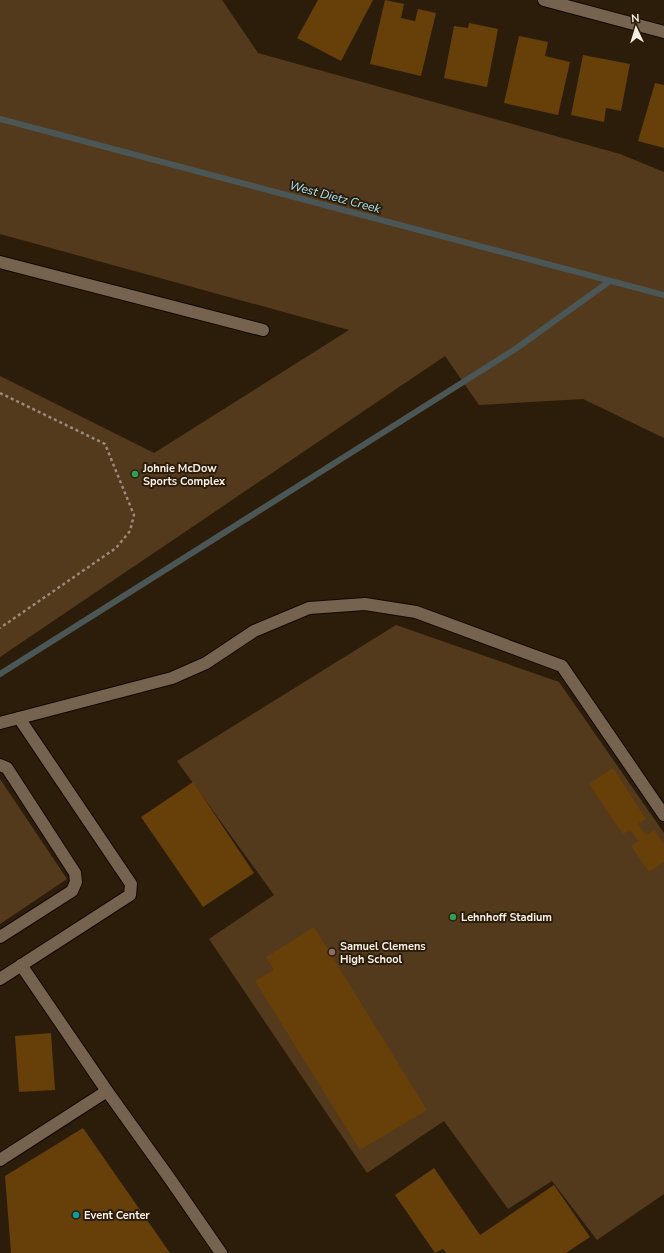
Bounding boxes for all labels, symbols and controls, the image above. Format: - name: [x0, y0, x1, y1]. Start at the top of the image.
- north arrow: [616, 8, 656, 48]
- text: N: [631, 11, 640, 26]
- water label: West Dietz Creek: [288, 177, 383, 217]
- place label: Johnie McDow Sports Complex: [142, 461, 226, 489]
- marker: Johnie McDow Sports Complex: [130, 469, 140, 479]
- place label: Lehnhoff Stadium: [461, 910, 552, 925]
- marker: Lehnhoff Stadium: [448, 912, 458, 922]
- place label: Samuel Clemens High School: [340, 939, 426, 967]
- marker: Samuel Clemens High School: [327, 947, 337, 957]
- place label: Event Center: [84, 1208, 150, 1223]
- marker: Event Center: [71, 1210, 81, 1220]

